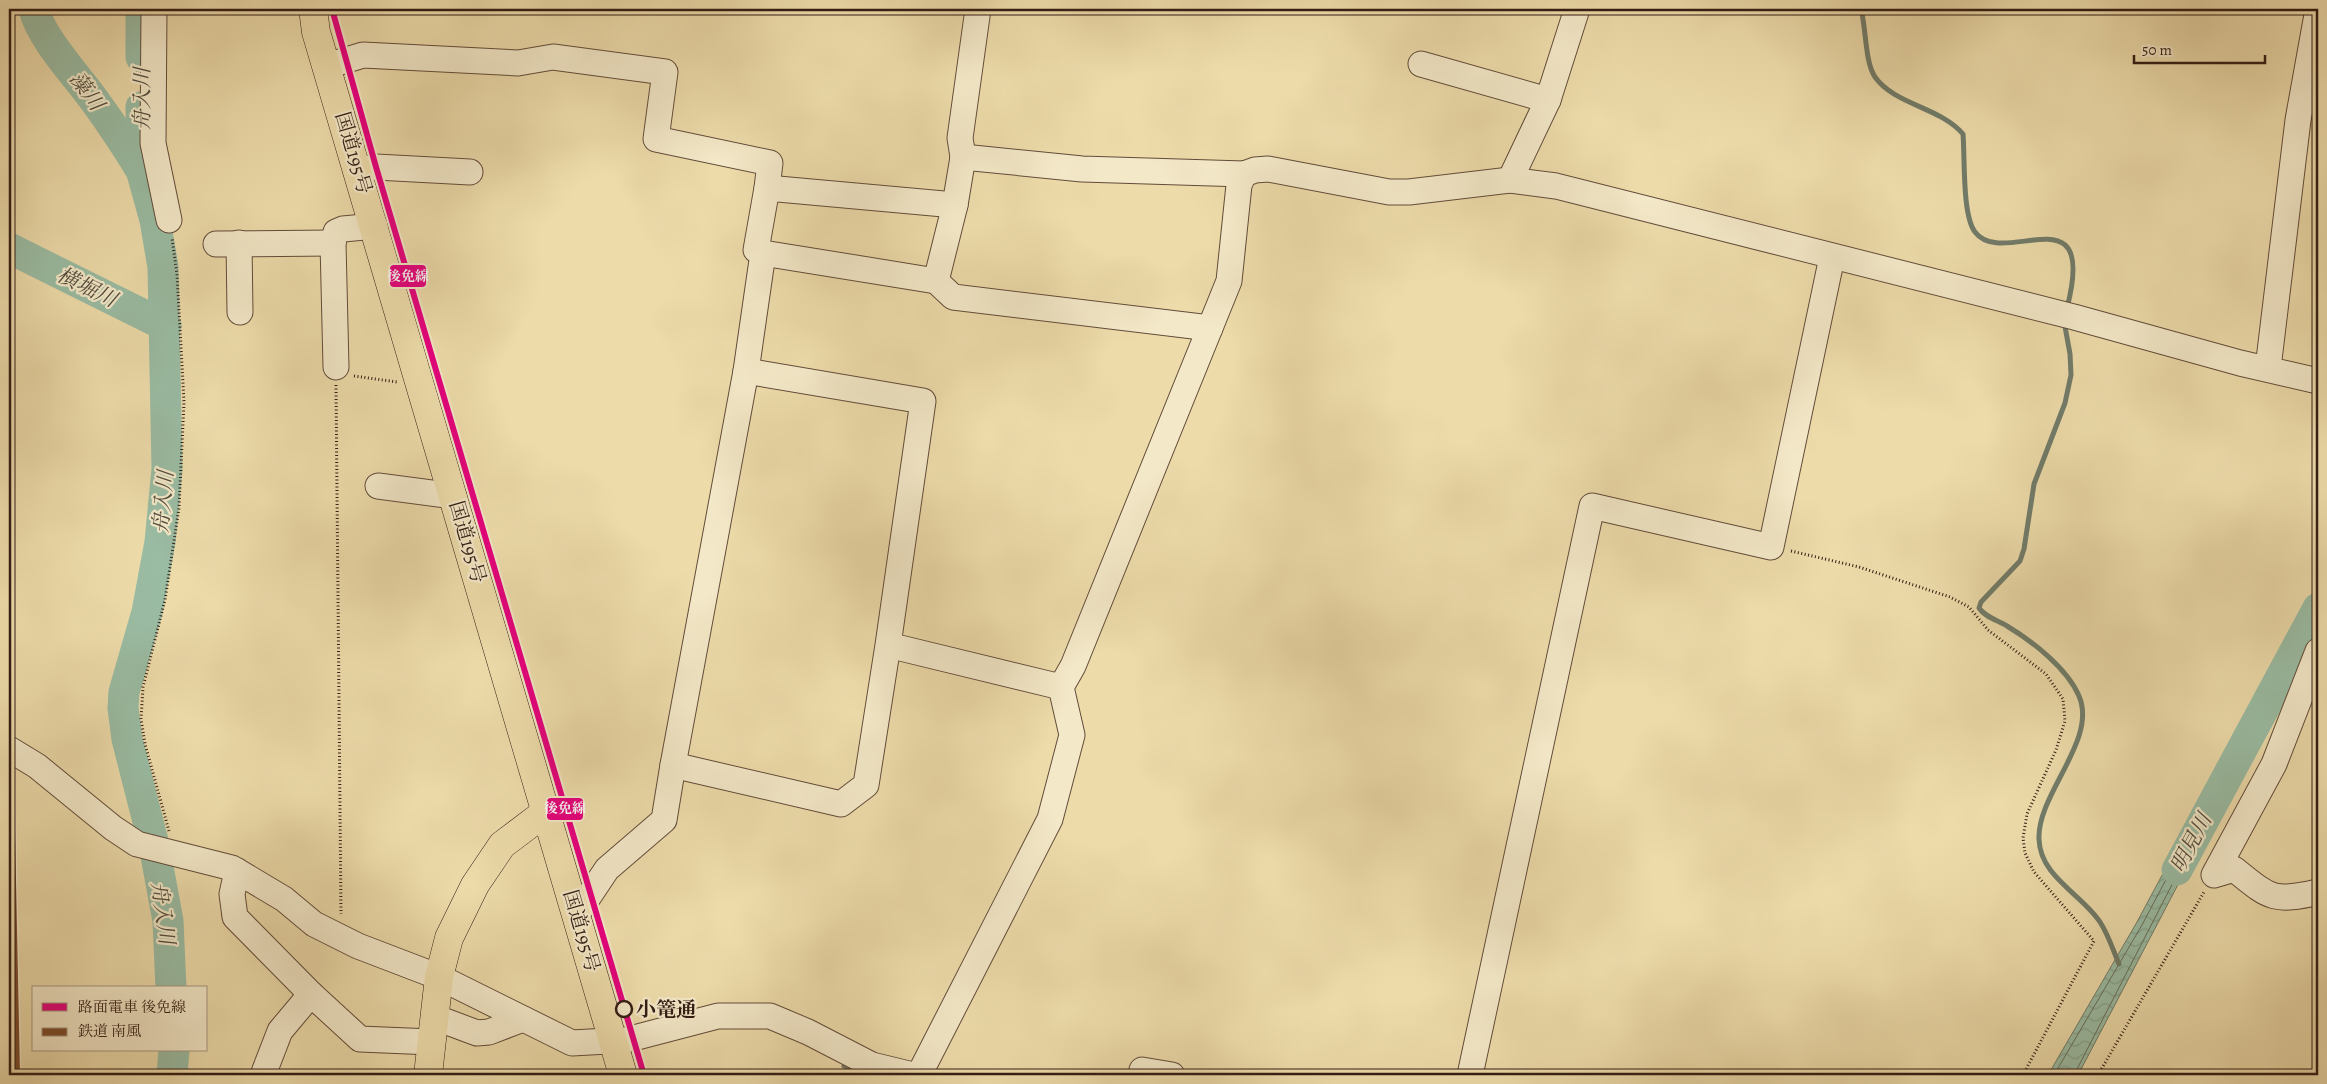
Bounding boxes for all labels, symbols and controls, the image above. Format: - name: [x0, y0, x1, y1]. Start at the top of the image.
- scale bar: [2134, 32, 2266, 64]
- text: 50 m: [2142, 40, 2172, 60]
- water label: 藻川: [63, 66, 112, 118]
- water label: 舟入川: [128, 66, 156, 131]
- street label: 国道195号: [329, 109, 378, 197]
- water label: 横堀川: [53, 261, 123, 314]
- line badge: 後免線: [389, 264, 427, 288]
- text: 後免線: [387, 267, 429, 286]
- water label: 舟入川: [146, 467, 180, 535]
- street label: 国道195号: [443, 498, 492, 586]
- line badge: 後免線: [546, 797, 584, 821]
- text: 後免線: [544, 799, 586, 818]
- water label: 明見川: [2164, 807, 2219, 877]
- water label: 舟入川: [145, 880, 182, 948]
- street label: 国道195号: [557, 887, 606, 975]
- legend: [32, 986, 208, 1052]
- place label: 小篭通: [636, 996, 696, 1023]
- text: 路面電車 後免線: [78, 997, 186, 1017]
- marker: 小篭通: [615, 1000, 633, 1018]
- text: 鉄道 南風: [78, 1021, 141, 1041]

